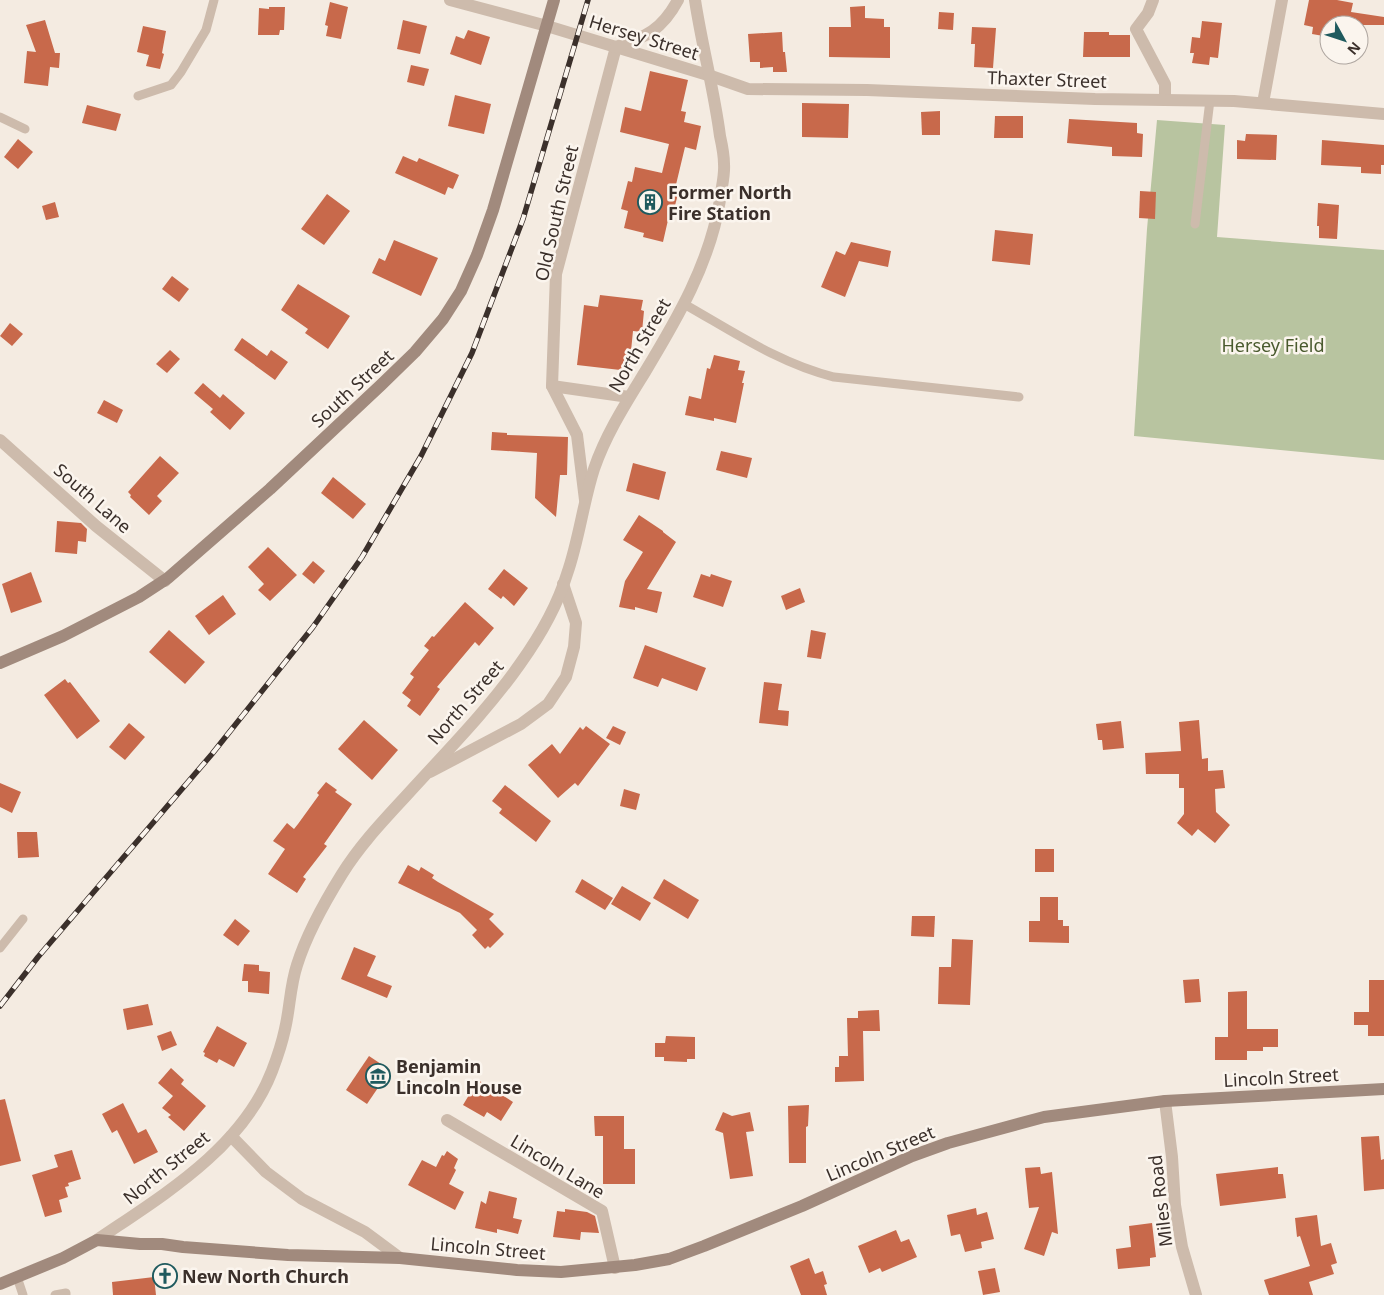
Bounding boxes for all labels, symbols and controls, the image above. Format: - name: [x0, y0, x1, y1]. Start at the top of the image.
- street label: Hersey Street: [586, 9, 702, 65]
- north arrow: [1319, 15, 1369, 65]
- text: N: [1343, 38, 1365, 59]
- street label: Thaxter Street: [987, 65, 1108, 93]
- street label: Old South Street: [529, 142, 583, 283]
- place label: Former North Fire Station: [668, 180, 792, 225]
- building icon: Former North Fire Station: [637, 189, 663, 215]
- street label: North Street: [602, 293, 676, 396]
- park label: Hersey Field: [1221, 333, 1325, 357]
- street label: South Street: [306, 343, 399, 432]
- street label: South Lane: [49, 458, 137, 538]
- street label: North Street: [422, 654, 509, 749]
- place label: Benjamin Lincoln House: [396, 1054, 522, 1099]
- street label: Lincoln Street: [1223, 1062, 1340, 1092]
- museum icon: Benjamin Lincoln House: [365, 1063, 391, 1089]
- street label: Lincoln Street: [822, 1119, 938, 1187]
- street label: North Street: [118, 1124, 215, 1209]
- street label: Lincoln Lane: [506, 1128, 610, 1204]
- street label: Miles Road: [1142, 1154, 1178, 1248]
- street label: Lincoln Street: [429, 1231, 547, 1265]
- church icon: New North Church: [152, 1263, 178, 1289]
- place label: New North Church: [182, 1264, 349, 1288]

